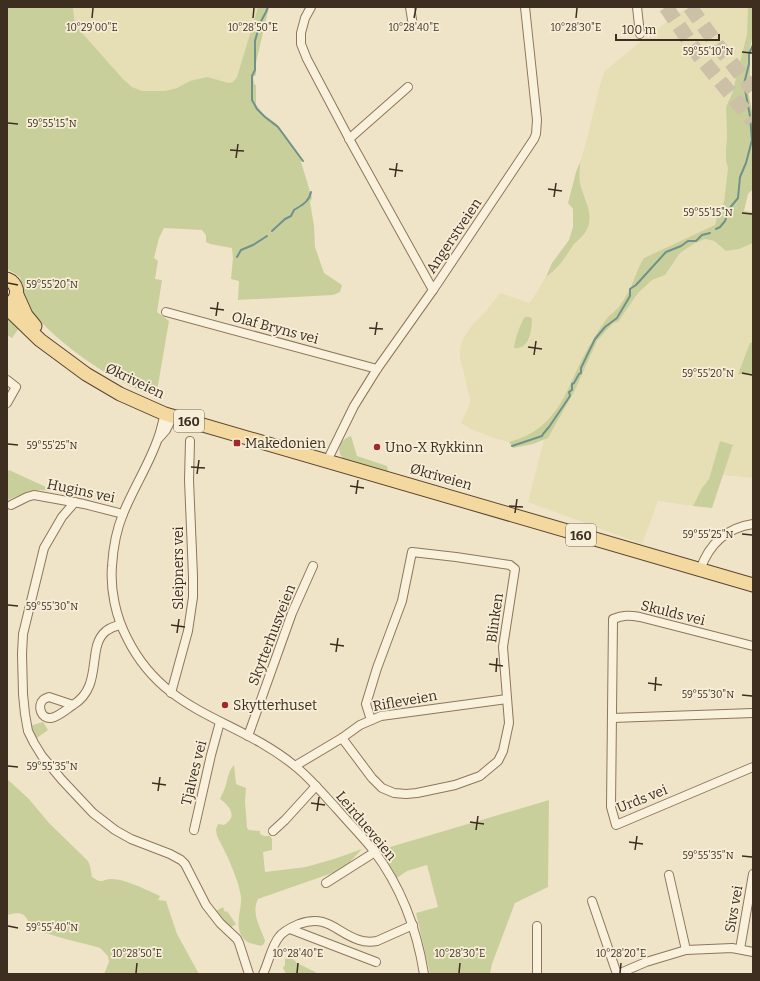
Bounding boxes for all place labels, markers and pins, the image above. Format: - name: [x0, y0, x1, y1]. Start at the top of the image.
- place label: Makedonien: [245, 435, 326, 452]
- marker: Makedonien: [232, 438, 242, 448]
- place label: Uno-X Rykkinn: [385, 439, 484, 456]
- marker: Uno-X Rykkinn: [372, 442, 382, 452]
- place label: Skytterhuset: [233, 697, 317, 714]
- marker: Skytterhuset: [220, 700, 230, 710]

